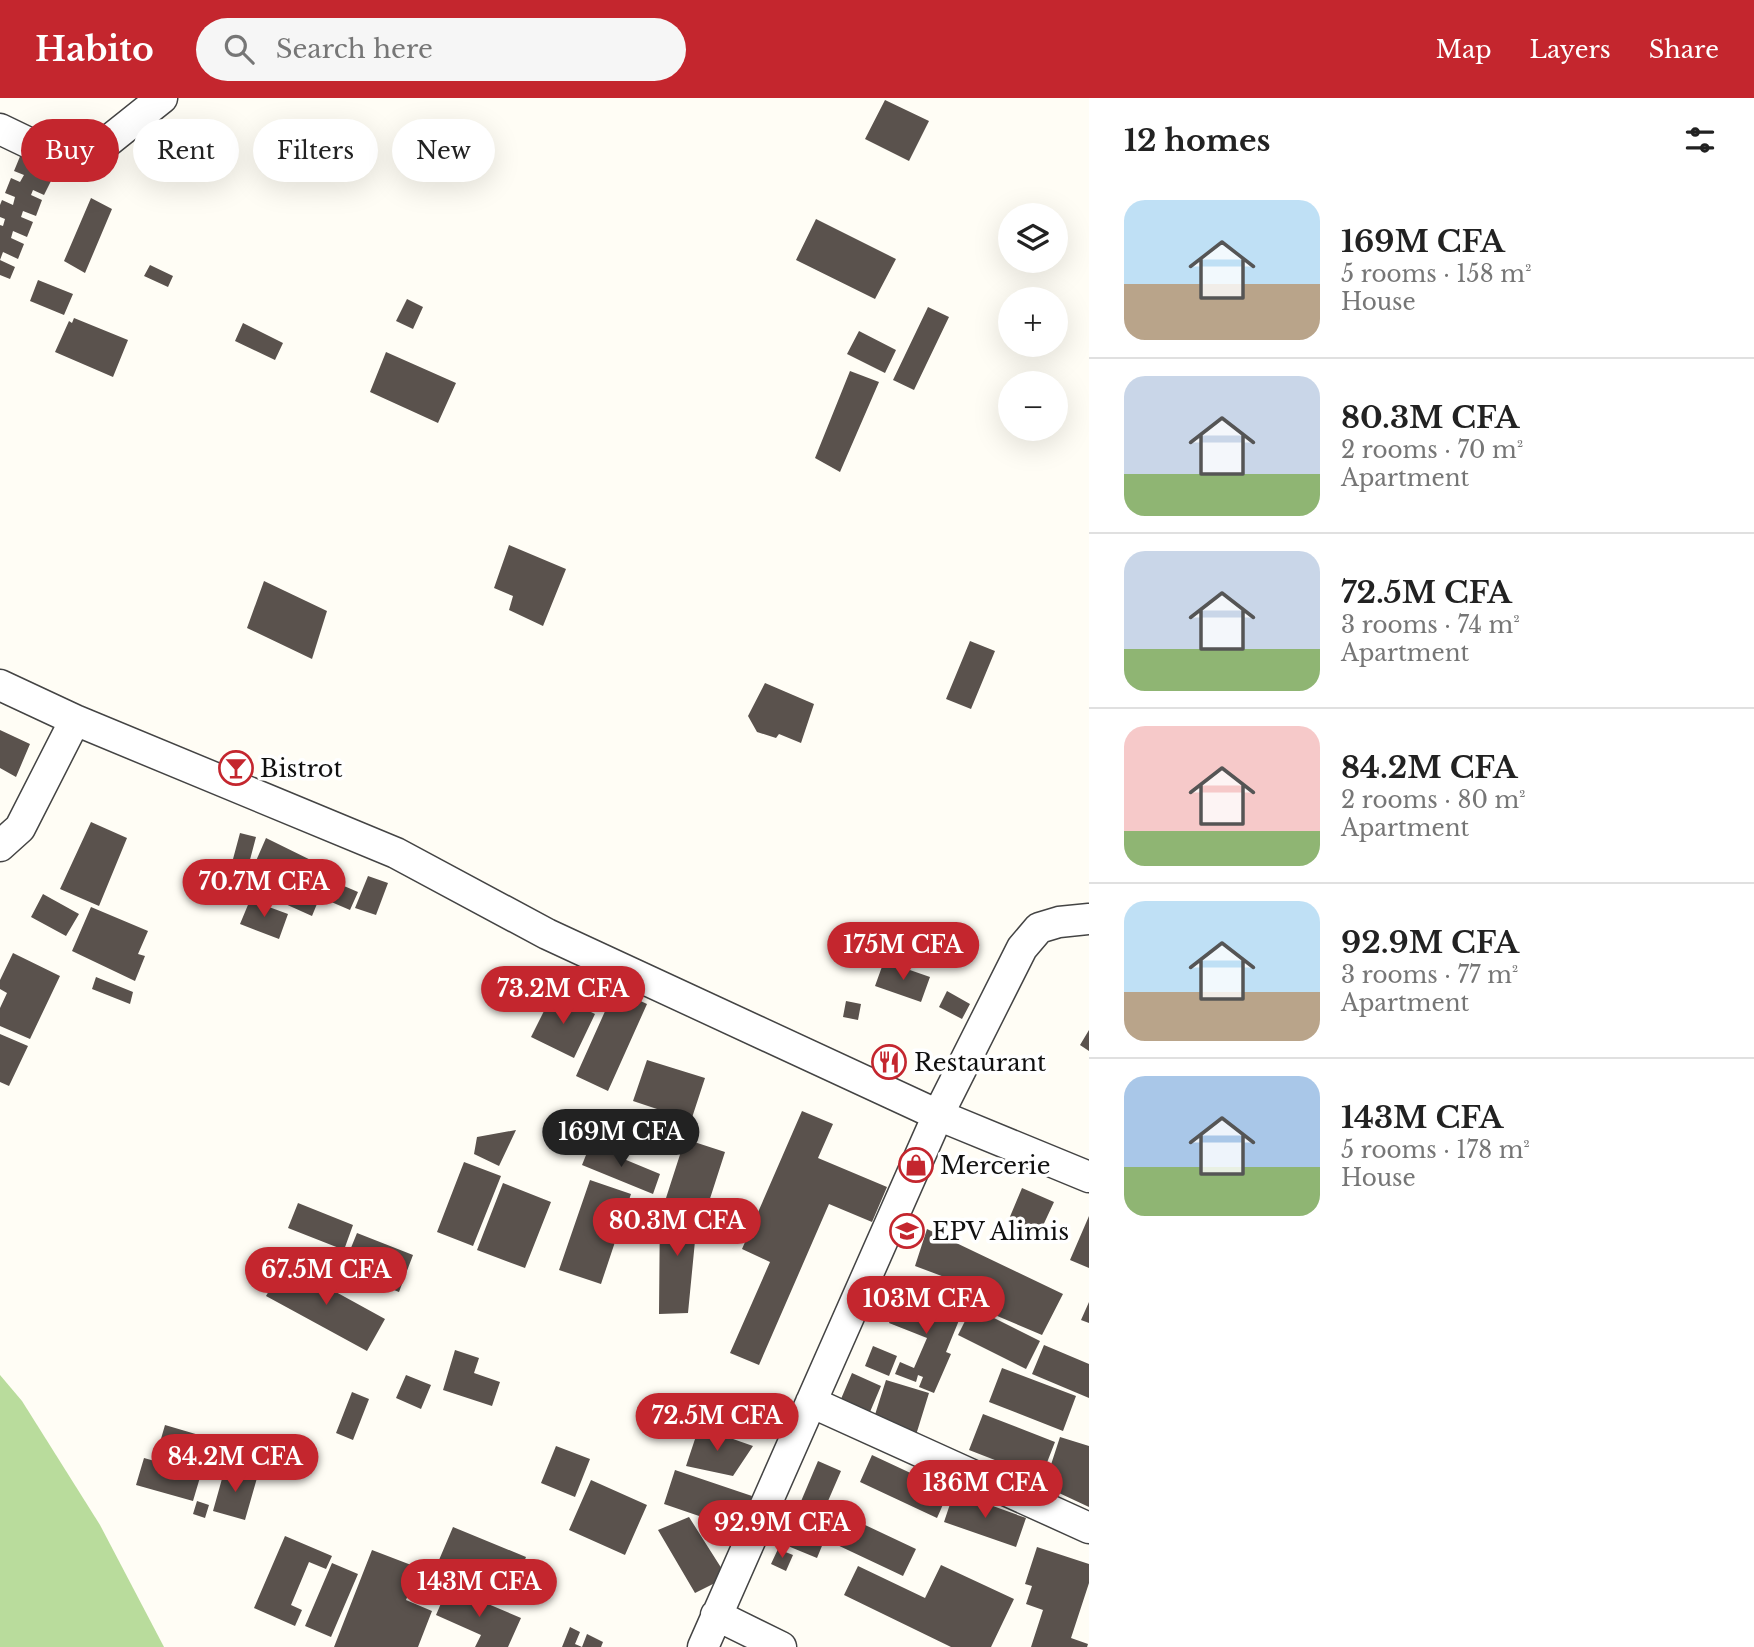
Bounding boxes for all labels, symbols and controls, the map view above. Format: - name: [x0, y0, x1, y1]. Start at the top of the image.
- search box: [196, 18, 686, 81]
- text: Habito: [35, 29, 154, 70]
- icon: search: [220, 30, 258, 68]
- text: Search here: [276, 33, 433, 65]
- text: Map: [1436, 35, 1492, 64]
- text: Layers: [1530, 35, 1611, 64]
- text: Share: [1649, 35, 1719, 64]
- chip: Buy: [21, 119, 119, 182]
- chip: Rent: [133, 119, 239, 182]
- chip: Filters: [253, 119, 378, 182]
- chip: New: [392, 119, 495, 182]
- icon: filters: [1681, 121, 1719, 159]
- text: 12 homes: [1124, 122, 1271, 159]
- map controls: [998, 203, 1068, 441]
- button: layers: [998, 203, 1068, 273]
- text: 169M CFA: [1341, 223, 1504, 260]
- icon: home: [1180, 228, 1264, 312]
- text: 5 rooms · 158 m²: [1341, 260, 1531, 288]
- button: +: [998, 287, 1068, 357]
- text: House: [1341, 288, 1416, 316]
- button: −: [998, 371, 1068, 441]
- text: 80.3M CFA: [1341, 399, 1519, 436]
- icon: home: [1180, 404, 1264, 488]
- text: 2 rooms · 70 m²: [1341, 436, 1523, 464]
- text: Apartment: [1341, 464, 1469, 492]
- text: 72.5M CFA: [1341, 574, 1512, 611]
- icon: home: [1180, 579, 1264, 663]
- text: 3 rooms · 74 m²: [1341, 611, 1520, 639]
- text: Apartment: [1341, 639, 1469, 667]
- bar icon: Bistrot: [217, 749, 255, 787]
- text: 84.2M CFA: [1341, 749, 1517, 786]
- place label: Bistrot: [260, 754, 343, 783]
- icon: home: [1180, 754, 1264, 838]
- text: 2 rooms · 80 m²: [1341, 786, 1526, 814]
- text: Apartment: [1341, 814, 1469, 842]
- pin: 70.7M CFA: [184, 860, 344, 919]
- text: 70.7M CFA: [199, 868, 329, 896]
- pin: 175M CFA: [831, 922, 975, 982]
- text: 92.9M CFA: [1341, 924, 1519, 961]
- icon: home: [1180, 929, 1264, 1013]
- text: 175M CFA: [843, 931, 963, 959]
- text: 3 rooms · 77 m²: [1341, 961, 1518, 989]
- pin: 73.2M CFA: [483, 967, 643, 1026]
- text: 73.2M CFA: [497, 975, 629, 1003]
- text: Apartment: [1341, 989, 1469, 1017]
- restaurant icon: Restaurant: [870, 1043, 908, 1081]
- place label: Restaurant: [914, 1048, 1046, 1077]
- text: 143M CFA: [1341, 1099, 1503, 1136]
- icon: home: [1180, 1104, 1264, 1188]
- pin: 169M CFA: [549, 1110, 693, 1169]
- text: 169M CFA: [558, 1118, 684, 1146]
- text: 5 rooms · 178 m²: [1341, 1136, 1530, 1164]
- shop icon: Mercerie: [897, 1146, 935, 1184]
- place label: Mercerie: [940, 1151, 1051, 1180]
- text: House: [1341, 1164, 1416, 1192]
- pin: 80.3M CFA: [597, 1198, 757, 1258]
- text: 80.3M CFA: [609, 1207, 745, 1235]
- school or university icon: EPV Alimis: [888, 1212, 926, 1250]
- place label: EPV Alimis: [932, 1217, 1069, 1246]
- pin: 67.5M CFA: [246, 1248, 406, 1307]
- text: 67.5M CFA: [261, 1256, 391, 1284]
- pin: 103M CFA: [854, 1276, 998, 1336]
- text: 103M CFA: [863, 1285, 989, 1313]
- pin: 72.5M CFA: [637, 1394, 797, 1453]
- text: 72.5M CFA: [652, 1402, 782, 1430]
- pin: 84.2M CFA: [155, 1434, 315, 1494]
- text: 84.2M CFA: [167, 1443, 303, 1471]
- pin: 136M CFA: [913, 1460, 1057, 1520]
- text: 136M CFA: [923, 1469, 1047, 1497]
- pin: 92.9M CFA: [702, 1500, 862, 1560]
- text: 92.9M CFA: [714, 1509, 850, 1537]
- pin: 143M CFA: [407, 1560, 551, 1619]
- text: 143M CFA: [417, 1568, 541, 1596]

